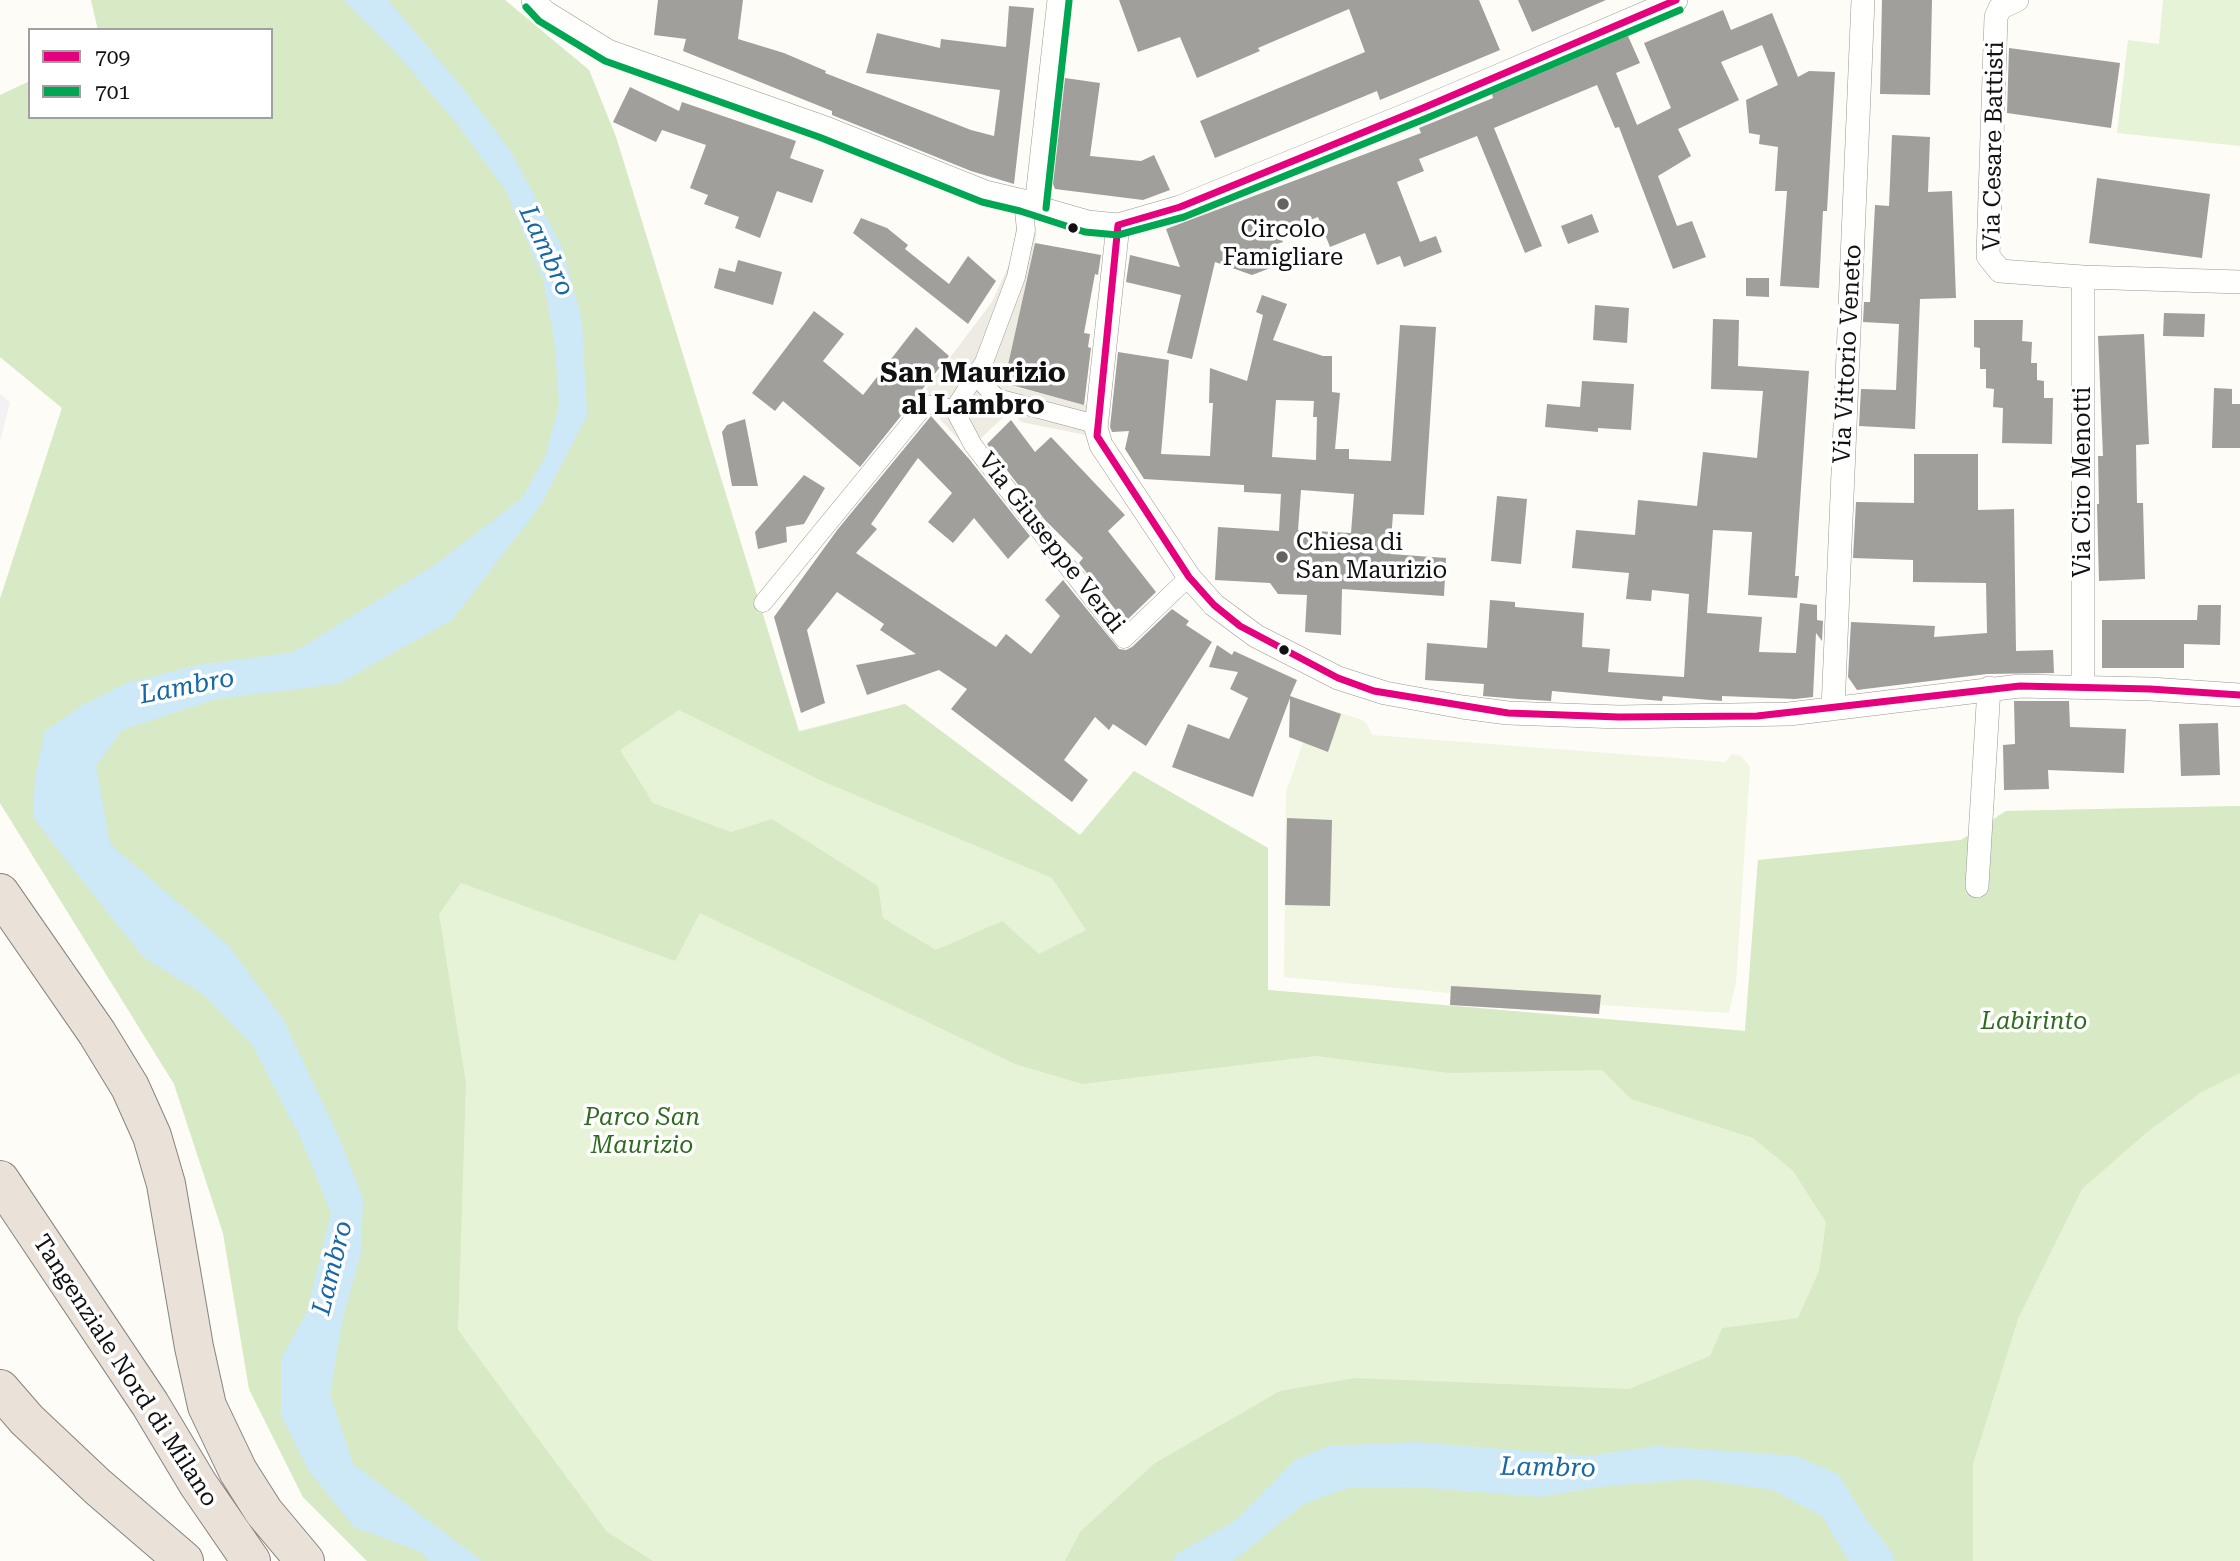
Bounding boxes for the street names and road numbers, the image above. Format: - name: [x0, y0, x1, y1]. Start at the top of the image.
- street label: Via Cesare Battisti: [1978, 41, 2010, 251]
- street label: Via Vittorio Veneto: [1828, 244, 1868, 464]
- street label: Via Ciro Menotti: [2069, 387, 2097, 577]
- street label: Via Giuseppe Verdi: [972, 447, 1130, 639]
- street label: Tangenziale Nord di Milano: [26, 1230, 224, 1512]

